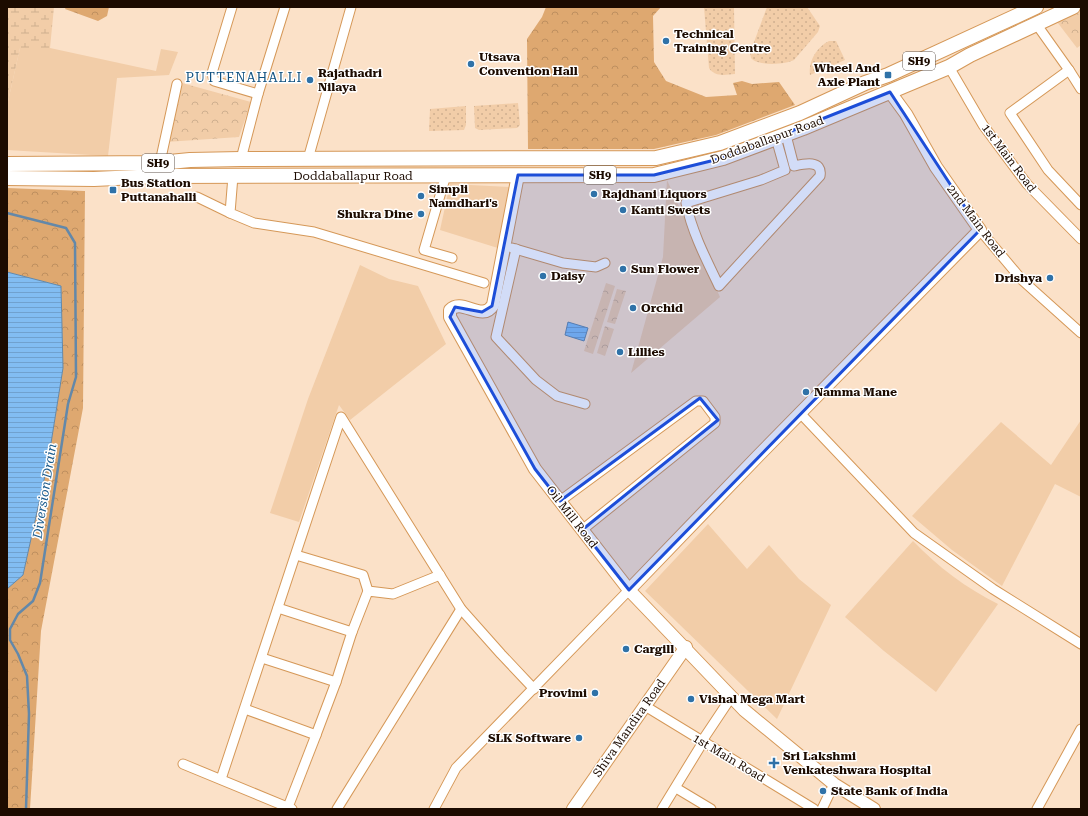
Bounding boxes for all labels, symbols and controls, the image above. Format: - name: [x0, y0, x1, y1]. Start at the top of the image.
- place label: Technical Training Centre: [674, 27, 771, 55]
- marker: Technical Training Centre: [661, 36, 671, 46]
- place label: Utsava Convention Hall: [479, 50, 578, 78]
- road number: SH9: [903, 52, 935, 70]
- marker: Utsava Convention Hall: [466, 59, 476, 69]
- place label: Wheel And Axle Plant: [814, 61, 880, 89]
- place label: Rajathadri Nilaya: [318, 66, 382, 94]
- district label: PUTTENAHALLI: [186, 70, 302, 85]
- marker: Wheel And Axle Plant: [883, 70, 893, 80]
- marker: Rajathadri Nilaya: [305, 75, 315, 85]
- street label: Doddaballapur Road: [708, 113, 826, 167]
- street label: 1st Main Road: [979, 121, 1039, 195]
- road number: SH9: [142, 154, 174, 172]
- road number: SH9: [584, 166, 616, 184]
- street label: Doddaballapur Road: [293, 169, 413, 183]
- place label: Bus Station Puttanahalli: [121, 176, 196, 204]
- place label: Simpli Namdhari's: [429, 182, 498, 210]
- street label: 2nd Main Road: [944, 182, 1008, 260]
- marker: Bus Station Puttanahalli: [108, 185, 118, 195]
- place label: Rajdhani Liquors: [602, 187, 707, 201]
- marker: Rajdhani Liquors: [589, 189, 599, 199]
- marker: Simpli Namdhari's: [416, 191, 426, 201]
- place label: Kanti Sweets: [631, 203, 710, 217]
- marker: Kanti Sweets: [618, 205, 628, 215]
- place label: Shukra Dine: [337, 207, 413, 221]
- marker: Shukra Dine: [416, 209, 426, 219]
- place label: Sun Flower: [631, 262, 700, 276]
- marker: Sun Flower: [618, 264, 628, 274]
- place label: Daisy: [551, 269, 586, 283]
- marker: Daisy: [538, 271, 548, 281]
- place label: Drishya: [995, 271, 1042, 285]
- marker: Drishya: [1045, 273, 1055, 283]
- place label: Orchid: [641, 301, 683, 315]
- marker: Orchid: [628, 303, 638, 313]
- place label: Lillies: [628, 345, 665, 359]
- marker: Lillies: [615, 347, 625, 357]
- place label: Namma Mane: [814, 385, 897, 399]
- marker: Namma Mane: [801, 387, 811, 397]
- water label: Diversion Drain: [29, 442, 59, 541]
- street label: Oil Mill Road: [543, 483, 601, 551]
- place label: Cargill: [634, 642, 674, 656]
- marker: Cargill: [621, 644, 631, 654]
- street label: Shiva Mandira Road: [590, 676, 668, 780]
- place label: Provimi: [539, 686, 587, 700]
- marker: Provimi: [590, 688, 600, 698]
- place label: Vishal Mega Mart: [699, 692, 805, 706]
- marker: Vishal Mega Mart: [686, 694, 696, 704]
- place label: SLK Software: [488, 731, 571, 745]
- street label: 1st Main Road: [690, 731, 768, 785]
- marker: SLK Software: [574, 733, 584, 743]
- place label: Sri Lakshmi Venkateshwara Hospital: [783, 749, 931, 777]
- marker: Sri Lakshmi Venkateshwara Hospital: [768, 757, 780, 769]
- place label: State Bank of India: [831, 784, 948, 798]
- marker: State Bank of India: [818, 786, 828, 796]

